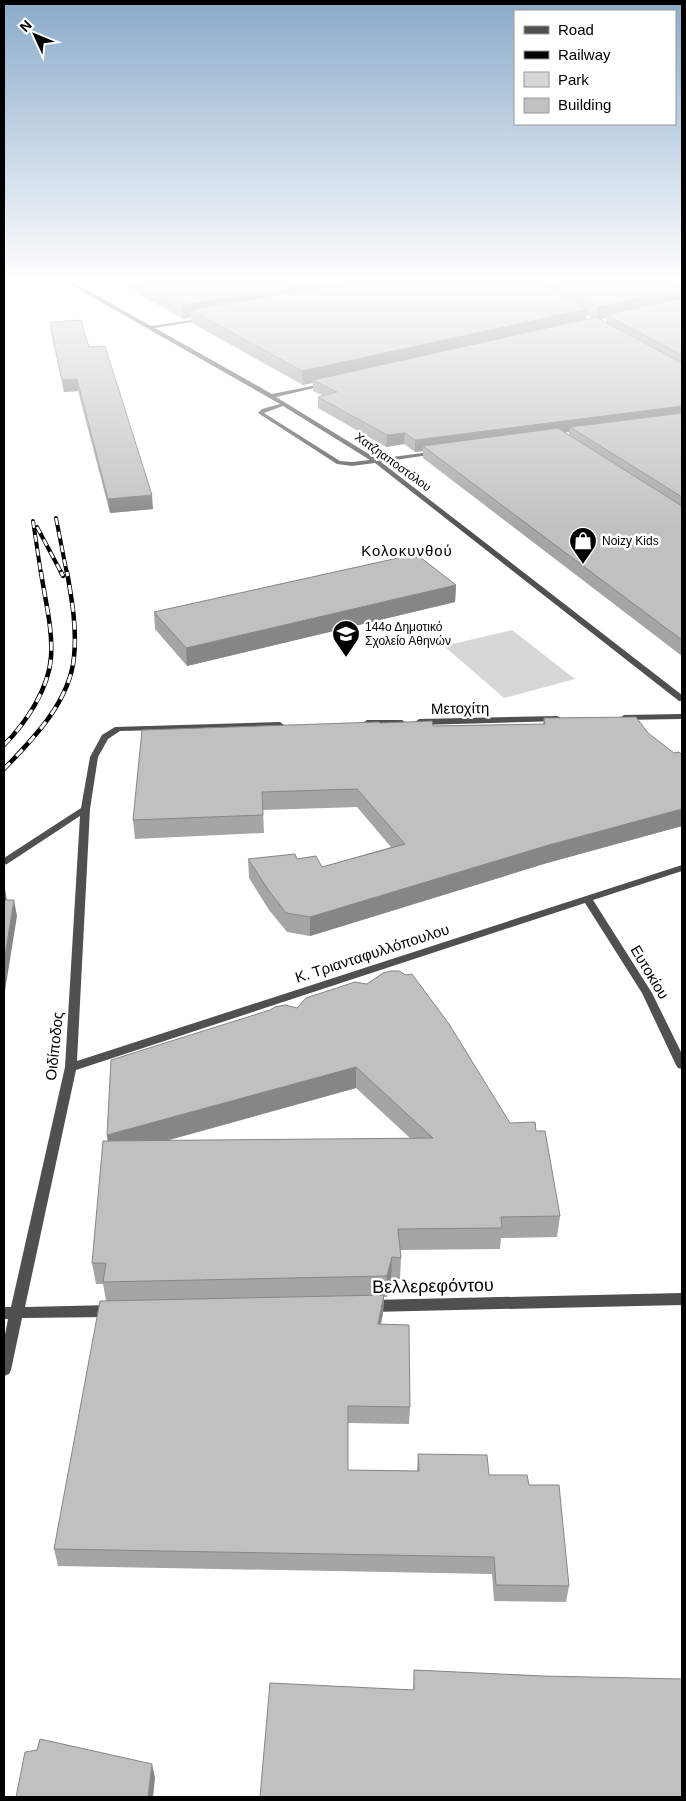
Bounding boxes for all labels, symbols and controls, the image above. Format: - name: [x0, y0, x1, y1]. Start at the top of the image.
- north arrow: [10, 10, 60, 60]
- legend: [514, 10, 676, 125]
- text: N: [16, 17, 35, 35]
- text: Road: [558, 21, 594, 38]
- text: Railway: [558, 46, 611, 63]
- text: Park: [558, 71, 589, 88]
- text: Building: [558, 96, 611, 113]
- street label: Χατζηαποστόλου: [352, 430, 434, 494]
- shop icon: Noizy Kids: [568, 526, 598, 565]
- place label: Noizy Kids: [602, 534, 659, 548]
- district label: Κολοκυνθού: [361, 542, 453, 559]
- school or university icon: 144ο Δημοτικό Σχολείο Αθηνών: [331, 619, 361, 658]
- place label: 144ο Δημοτικό Σχολείο Αθηνών: [365, 620, 451, 648]
- street label: Μετοχίτη: [431, 699, 489, 717]
- street label: Κ. Τριανταφυλλόπουλου: [293, 920, 451, 986]
- street label: Ευτοκίου: [627, 942, 673, 1002]
- street label: Οιδίποδος: [42, 1011, 66, 1081]
- street label: Βελλερεφόντου: [372, 1275, 494, 1297]

